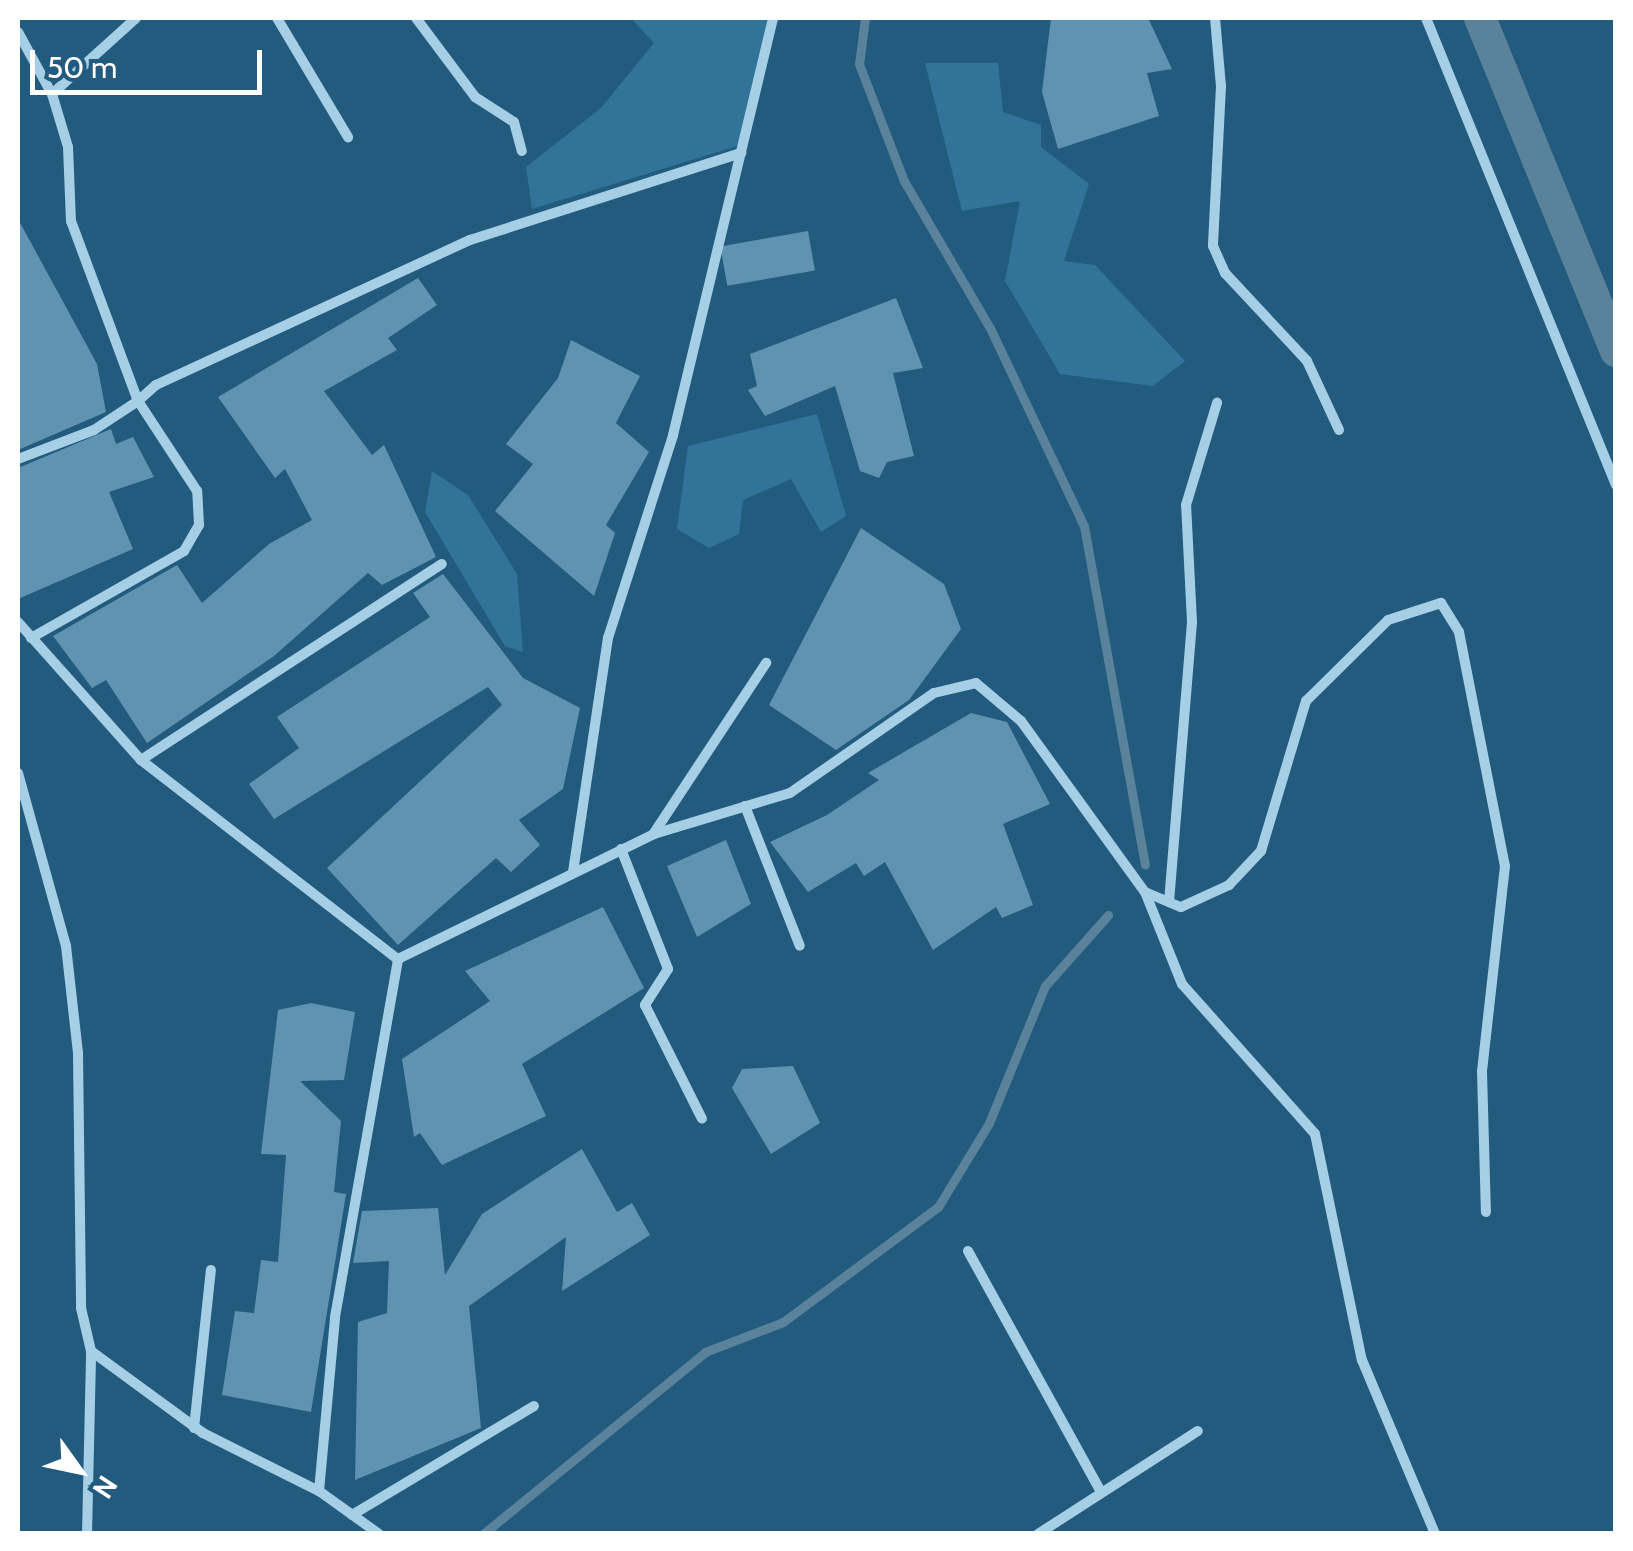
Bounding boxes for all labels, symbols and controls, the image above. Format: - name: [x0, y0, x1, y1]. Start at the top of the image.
- scale bar: [35, 30, 268, 92]
- text: 50 m: [47, 49, 117, 86]
- north arrow: [30, 1421, 130, 1521]
- text: N: [86, 1470, 125, 1505]

